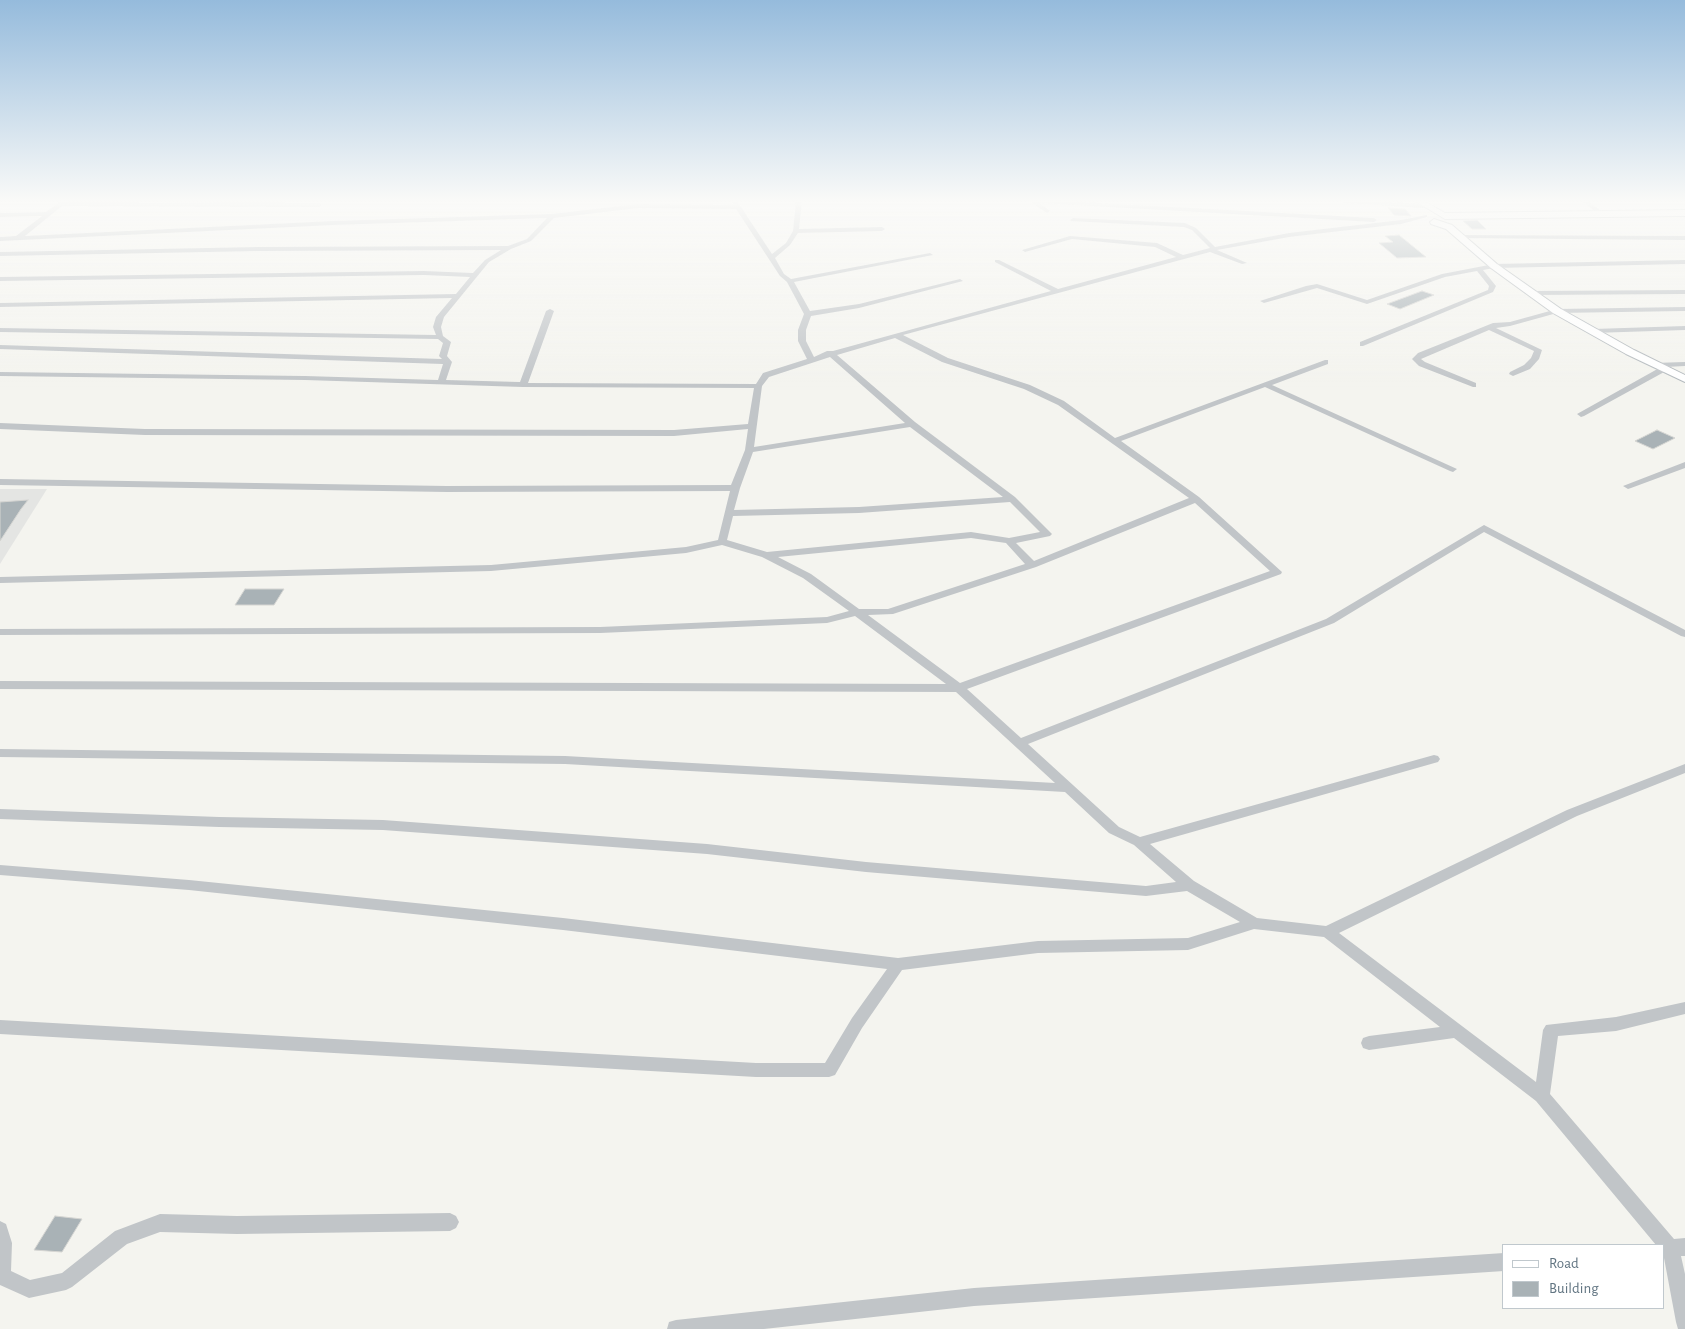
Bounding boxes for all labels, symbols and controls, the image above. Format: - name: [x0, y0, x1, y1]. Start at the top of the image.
- legend: [1502, 1244, 1665, 1309]
- text: Road: [1549, 1256, 1579, 1271]
- text: Building: [1549, 1281, 1599, 1296]

